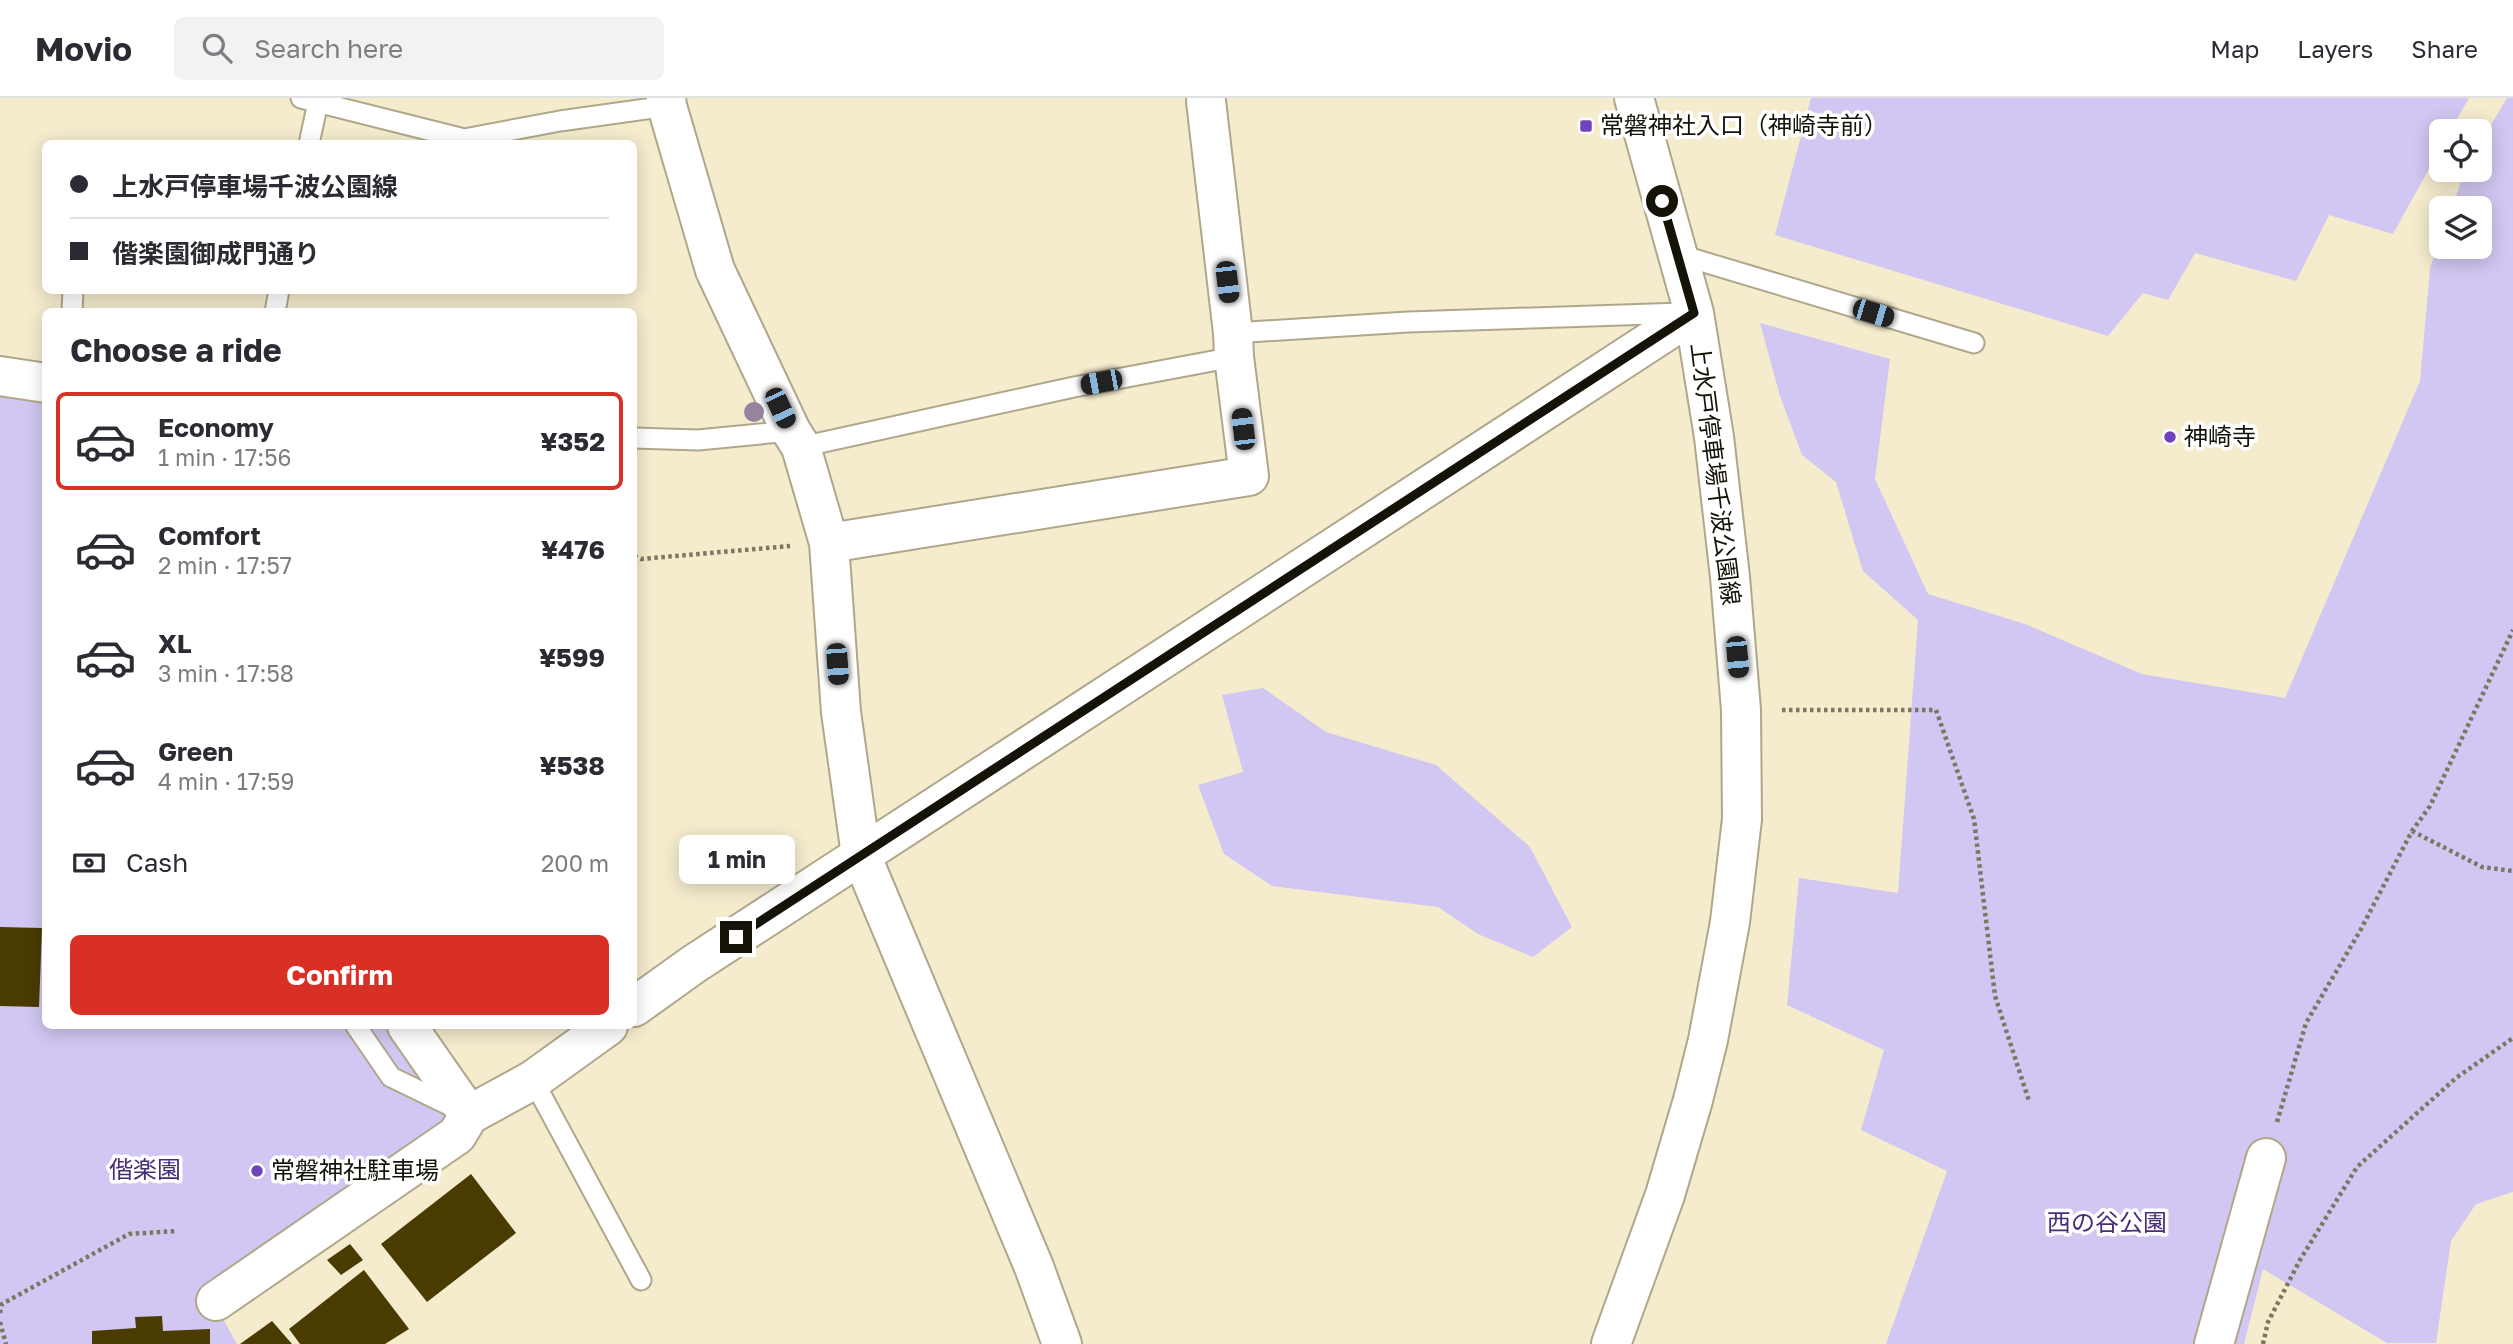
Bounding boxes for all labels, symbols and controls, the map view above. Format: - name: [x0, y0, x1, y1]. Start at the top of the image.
- search box: [174, 17, 664, 80]
- text: Movio: [35, 29, 132, 68]
- icon: search: [198, 29, 236, 67]
- text: Search here: [254, 33, 403, 64]
- text: Map: [2210, 34, 2259, 63]
- text: Layers: [2297, 34, 2373, 63]
- text: Share: [2411, 34, 2478, 63]
- place label: 常磐神社入口（神崎寺前）: [1600, 110, 1888, 139]
- marker: 常磐神社入口（神崎寺前）: [1578, 118, 1594, 134]
- map controls: [2429, 119, 2492, 259]
- button: locate: [2429, 119, 2492, 182]
- text: 上水戸停車場千波公園線: [112, 171, 398, 202]
- route start: [1646, 185, 1678, 217]
- button: layers: [2429, 196, 2492, 259]
- text: 偕楽園御成門通り: [112, 238, 320, 269]
- car: [1215, 260, 1240, 304]
- car: [1850, 297, 1897, 329]
- text: Choose a ride: [70, 331, 282, 369]
- street label: 上水戸停車場千波公園線: [1686, 341, 1747, 607]
- car: [1079, 368, 1124, 396]
- car: [762, 385, 799, 431]
- car: [1231, 407, 1256, 451]
- icon: car: [74, 410, 137, 473]
- text: Economy: [158, 412, 274, 443]
- place label: 神崎寺: [2184, 421, 2256, 450]
- text: ¥352: [540, 426, 605, 457]
- marker: 神崎寺: [2162, 429, 2178, 445]
- text: 1 min · 17:56: [158, 443, 291, 471]
- icon: car: [74, 518, 137, 581]
- text: Comfort: [158, 520, 261, 551]
- text: ¥476: [541, 534, 605, 565]
- text: 2 min · 17:57: [158, 551, 292, 579]
- icon: car: [74, 626, 137, 689]
- text: XL: [158, 628, 192, 659]
- car: [1725, 635, 1750, 679]
- text: ¥599: [539, 642, 605, 673]
- car: [826, 642, 849, 686]
- text: 3 min · 17:58: [158, 659, 294, 687]
- icon: car: [74, 734, 137, 797]
- text: Green: [158, 736, 233, 767]
- text: ¥538: [539, 750, 605, 781]
- text: 4 min · 17:59: [158, 767, 294, 795]
- callout: 1 min: [678, 836, 794, 884]
- icon: cash: [70, 844, 108, 882]
- text: 1 min: [708, 845, 766, 873]
- text: Cash: [126, 847, 188, 878]
- text: 200 m: [541, 849, 609, 877]
- route end: [720, 921, 752, 953]
- button: Confirm: [70, 935, 609, 1015]
- park label: 偕楽園: [109, 1154, 181, 1183]
- place label: 常磐神社駐車場: [271, 1155, 439, 1184]
- marker: 常磐神社駐車場: [249, 1163, 265, 1179]
- park label: 西の谷公園: [2047, 1207, 2167, 1236]

